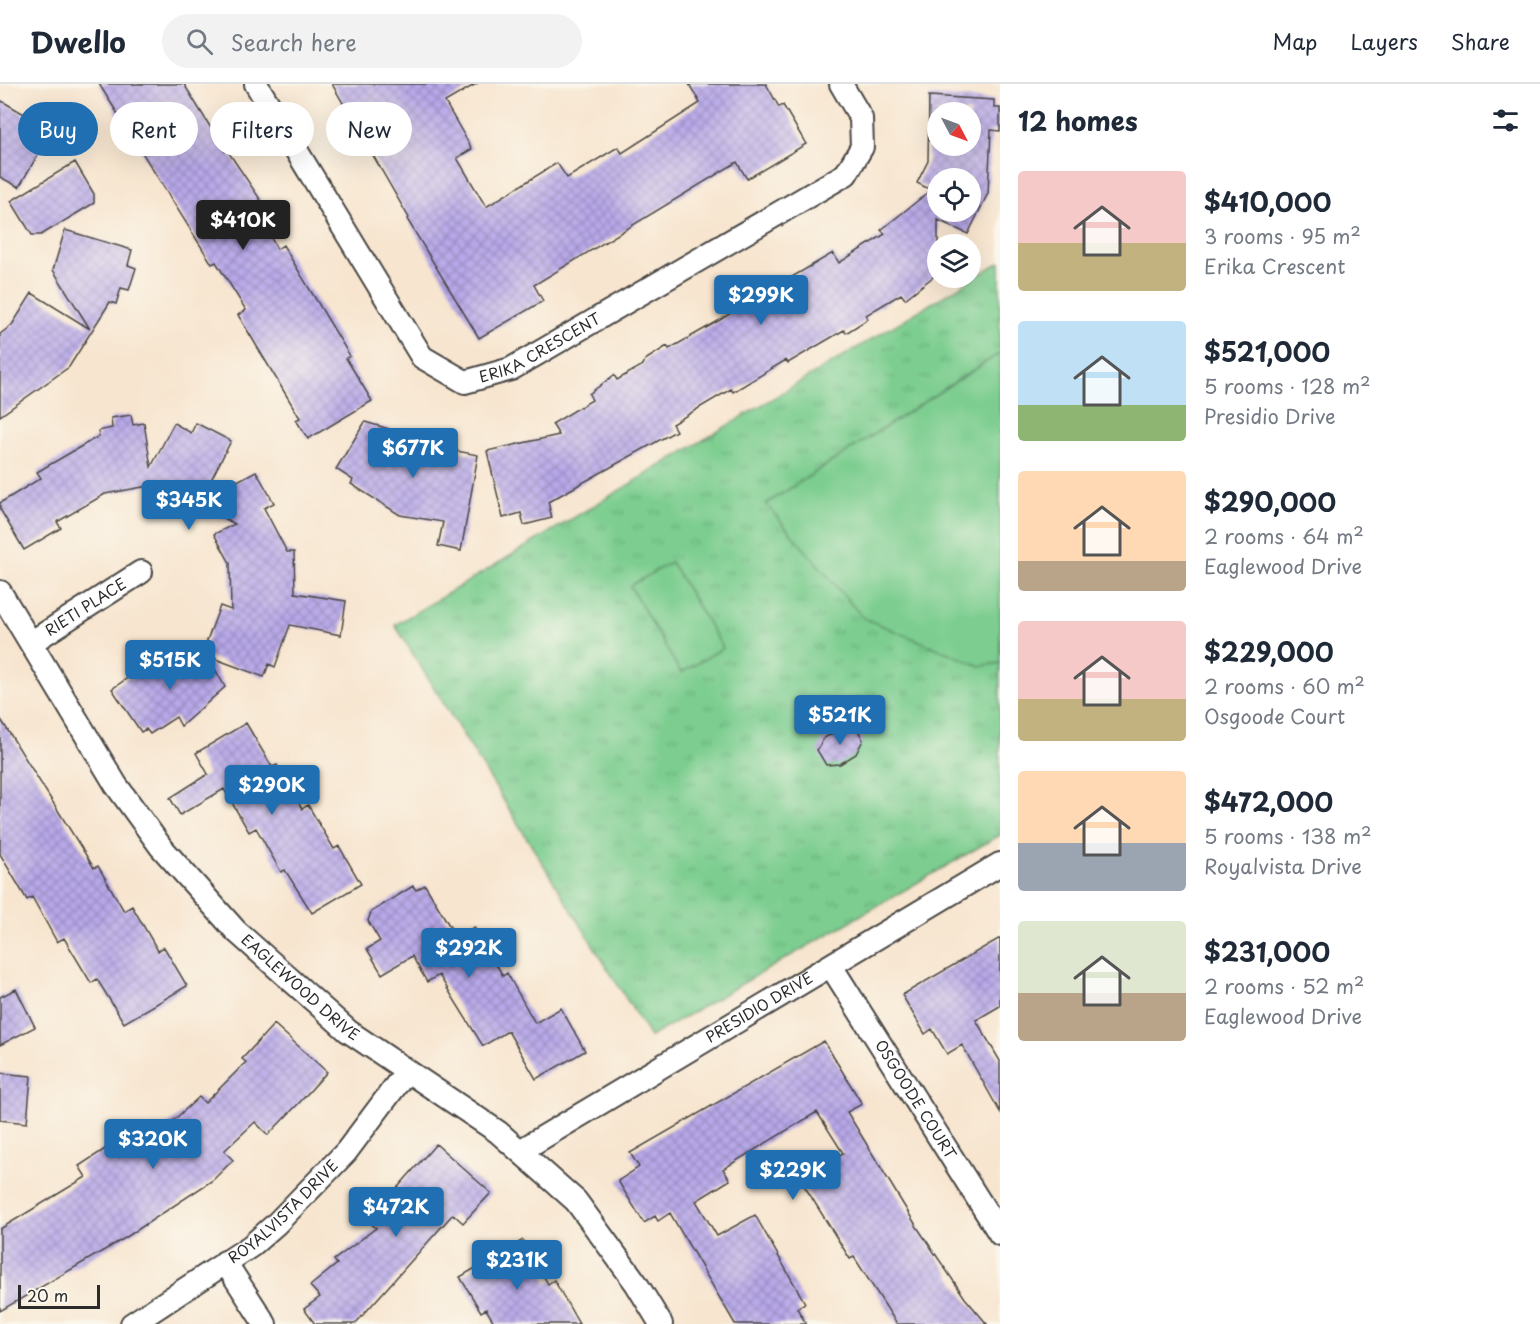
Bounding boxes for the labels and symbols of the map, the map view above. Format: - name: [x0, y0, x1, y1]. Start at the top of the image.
- north arrow: [927, 102, 981, 156]
- pin: $410K: [201, 200, 285, 251]
- pin: $299K: [719, 275, 803, 326]
- street label: ERIKA CRESCENT: [476, 306, 605, 387]
- pin: $677K: [371, 428, 455, 479]
- pin: $345K: [147, 480, 231, 531]
- street label: RIETI PLACE: [40, 571, 130, 641]
- pin: $515K: [128, 640, 212, 691]
- pin: $521K: [798, 695, 882, 746]
- pin: $290K: [230, 765, 314, 816]
- street label: EAGLEWOOD DRIVE: [237, 928, 365, 1046]
- pin: $292K: [427, 928, 511, 979]
- street label: PRESIDIO DRIVE: [701, 966, 817, 1048]
- street label: OSGOODE COURT: [870, 1035, 963, 1164]
- pin: $320K: [111, 1119, 195, 1170]
- pin: $229K: [751, 1150, 835, 1201]
- street label: ROYALVISTA DRIVE: [223, 1154, 343, 1268]
- pin: $472K: [354, 1187, 438, 1238]
- pin: $231K: [475, 1240, 559, 1291]
- scale bar: [18, 1282, 100, 1310]

